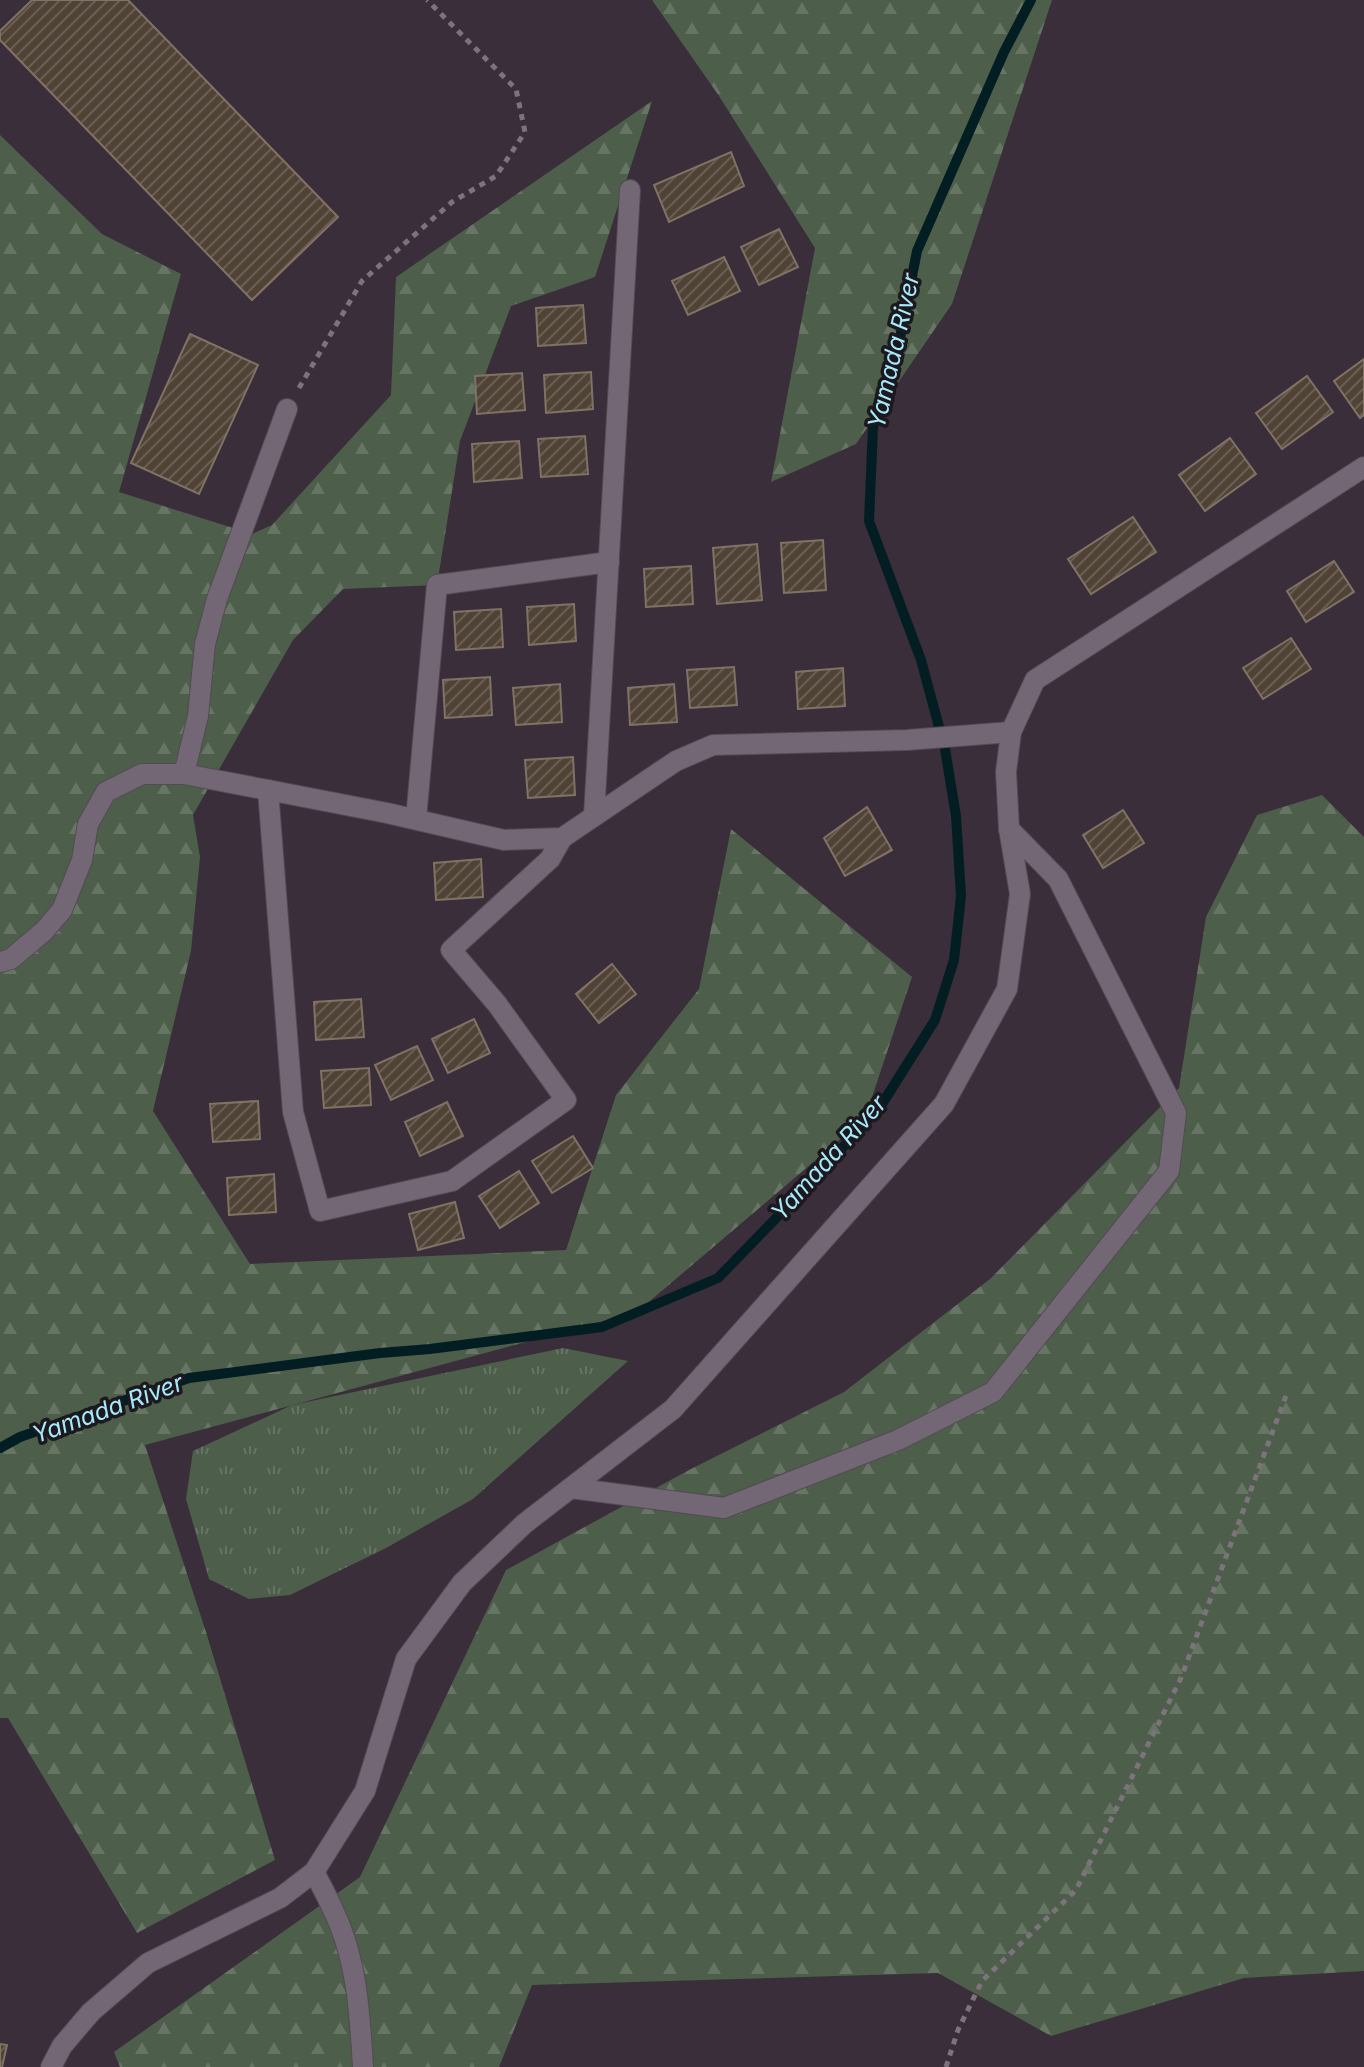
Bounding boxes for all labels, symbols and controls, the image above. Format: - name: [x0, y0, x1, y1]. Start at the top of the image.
- water label: Yamada River: [862, 270, 926, 431]
- water label: Yamada River: [765, 1088, 893, 1226]
- water label: Yamada River: [29, 1368, 188, 1449]

